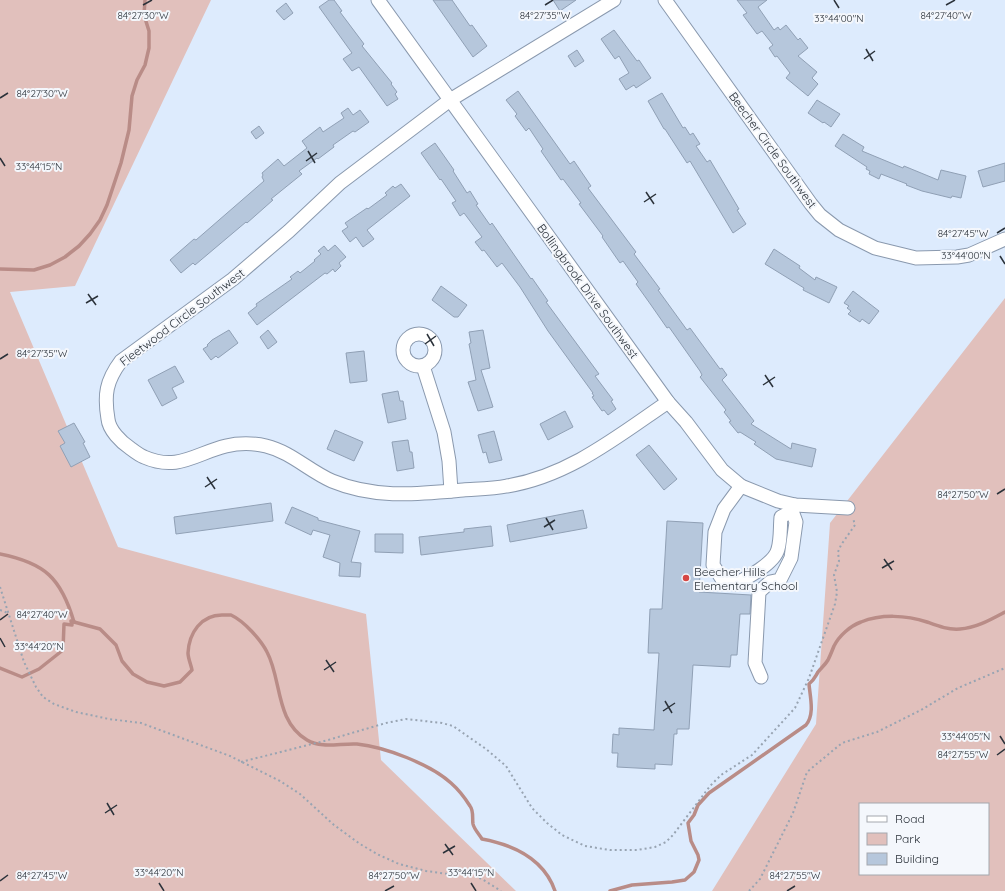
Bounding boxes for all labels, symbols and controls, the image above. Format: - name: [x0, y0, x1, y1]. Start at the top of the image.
- text: 84°27'30"W: [117, 9, 169, 22]
- text: 84°27'35"W: [520, 9, 571, 22]
- text: 84°27'40"W: [920, 9, 972, 22]
- text: 33°44'00"N: [814, 12, 864, 25]
- text: 84°27'30"W: [16, 87, 68, 100]
- street label: Beecher Circle Southwest: [726, 89, 820, 211]
- text: 33°44'15"N: [16, 160, 62, 173]
- street label: Bollingbrook Drive Southwest: [534, 221, 642, 361]
- text: 84°27'45"W: [938, 227, 989, 240]
- text: 33°44'00"N: [941, 249, 991, 262]
- street label: Fleetwood Circle Southwest: [117, 265, 247, 369]
- text: 84°27'35"W: [17, 347, 68, 360]
- text: 84°27'50"W: [937, 488, 989, 501]
- place label: Beecher Hills Elementary School: [694, 564, 798, 593]
- marker: Beecher Hills Elementary School: [681, 573, 691, 583]
- text: 84°27'40"W: [16, 608, 68, 621]
- text: 33°44'20"N: [15, 640, 63, 653]
- text: 33°44'05"N: [942, 730, 990, 743]
- text: 84°27'55"W: [938, 748, 989, 761]
- legend: [859, 803, 989, 875]
- text: Road: [895, 811, 925, 826]
- text: Park: [895, 831, 920, 846]
- text: Building: [895, 851, 939, 866]
- text: 33°44'20"N: [135, 866, 183, 879]
- text: 33°44'15"N: [448, 866, 494, 879]
- text: 84°27'45"W: [17, 869, 68, 882]
- text: 84°27'50"W: [368, 869, 420, 882]
- text: 84°27'55"W: [770, 869, 821, 882]

